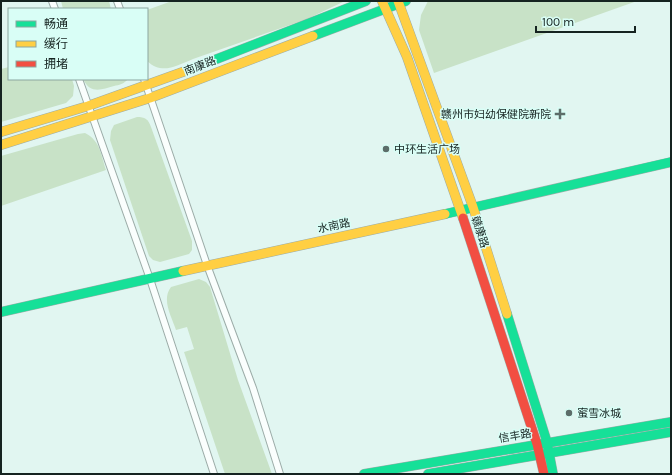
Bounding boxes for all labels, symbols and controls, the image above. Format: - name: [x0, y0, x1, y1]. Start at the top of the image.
- legend: [8, 8, 148, 80]
- scale bar: [536, 8, 635, 34]
- text: 100 m: [542, 15, 574, 29]
- text: 畅通: [44, 17, 68, 31]
- text: 缓行: [44, 37, 68, 51]
- street label: 南康路: [182, 54, 218, 78]
- text: 拥堵: [44, 57, 68, 71]
- place label: 赣州市妇幼保健院新院: [441, 108, 551, 121]
- marker: 赣州市妇幼保健院新院: [554, 108, 566, 120]
- place label: 中环生活广场: [394, 143, 460, 156]
- marker: 中环生活广场: [381, 144, 391, 154]
- street label: 赣康路: [469, 214, 491, 250]
- street label: 水南路: [317, 216, 351, 236]
- place label: 蜜雪冰城: [577, 407, 621, 420]
- marker: 蜜雪冰城: [564, 408, 574, 418]
- street label: 信丰路: [498, 427, 532, 445]

